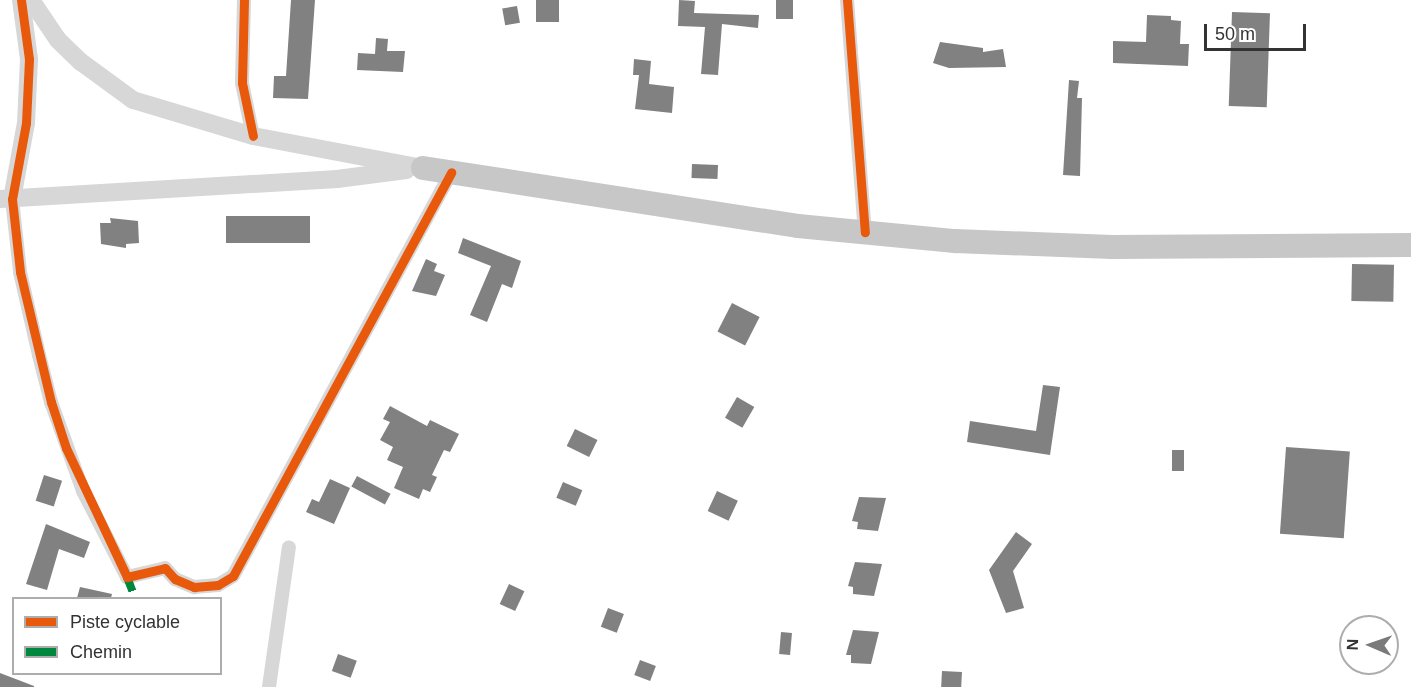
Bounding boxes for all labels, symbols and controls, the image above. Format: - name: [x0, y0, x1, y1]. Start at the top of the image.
- scale bar: [1207, 12, 1309, 50]
- text: 50 m: [1215, 24, 1255, 44]
- legend: [12, 597, 222, 675]
- text: Piste cyclable: [70, 612, 180, 632]
- north arrow: [1339, 615, 1399, 675]
- text: N: [1344, 638, 1361, 650]
- text: Chemin: [70, 642, 132, 662]

